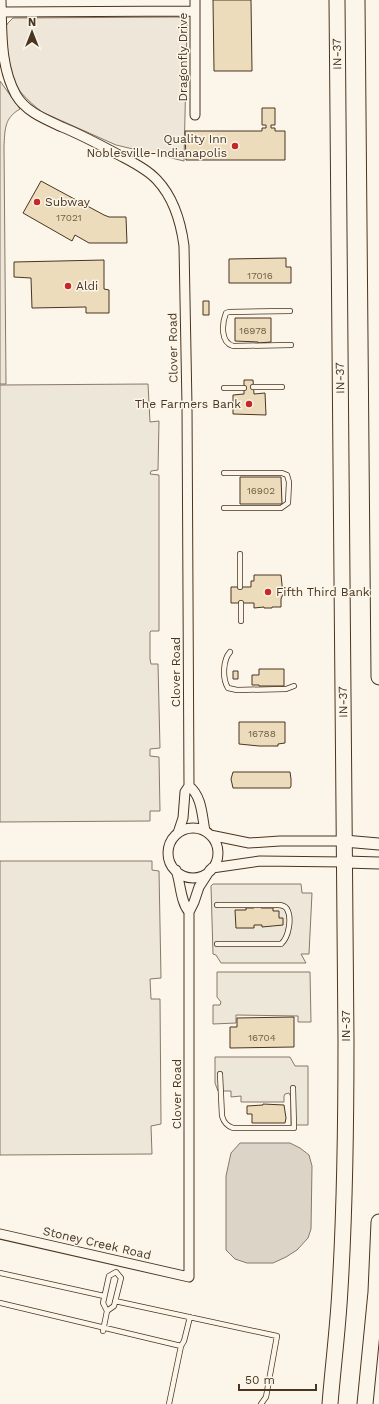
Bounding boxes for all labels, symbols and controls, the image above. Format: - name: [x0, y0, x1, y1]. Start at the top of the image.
- north arrow: [12, 12, 52, 52]
- street label: Dragonfly Drive: [176, 12, 190, 101]
- text: N: [28, 16, 36, 29]
- street label: IN-37: [330, 38, 344, 70]
- place label: Quality Inn Noblesville-Indianapolis: [86, 132, 227, 160]
- marker: Quality Inn Noblesville-Indianapolis: [230, 141, 240, 151]
- place label: Subway: [45, 195, 91, 209]
- marker: Subway: [32, 197, 42, 207]
- house number: 17021: [56, 212, 82, 223]
- house number: 17016: [247, 270, 273, 281]
- place label: Aldi: [76, 279, 98, 293]
- marker: Aldi: [63, 281, 73, 291]
- street label: Clover Road: [165, 313, 181, 383]
- house number: 16978: [239, 325, 267, 336]
- street label: IN-37: [333, 362, 347, 394]
- place label: The Farmers Bank: [135, 397, 241, 411]
- marker: The Farmers Bank: [244, 399, 254, 409]
- house number: 16902: [247, 485, 275, 496]
- place label: Fifth Third Bank: [276, 585, 370, 599]
- marker: Fifth Third Bank: [263, 587, 273, 597]
- street label: Clover Road: [169, 637, 183, 707]
- street label: IN-37: [336, 686, 350, 718]
- house number: 16788: [248, 728, 276, 739]
- street label: IN-37: [339, 1010, 353, 1042]
- house number: 16704: [248, 1032, 276, 1043]
- street label: Clover Road: [170, 1059, 184, 1129]
- street label: Stoney Creek Road: [42, 1224, 152, 1262]
- scale bar: [239, 1366, 316, 1392]
- text: 50 m: [245, 1373, 275, 1387]

